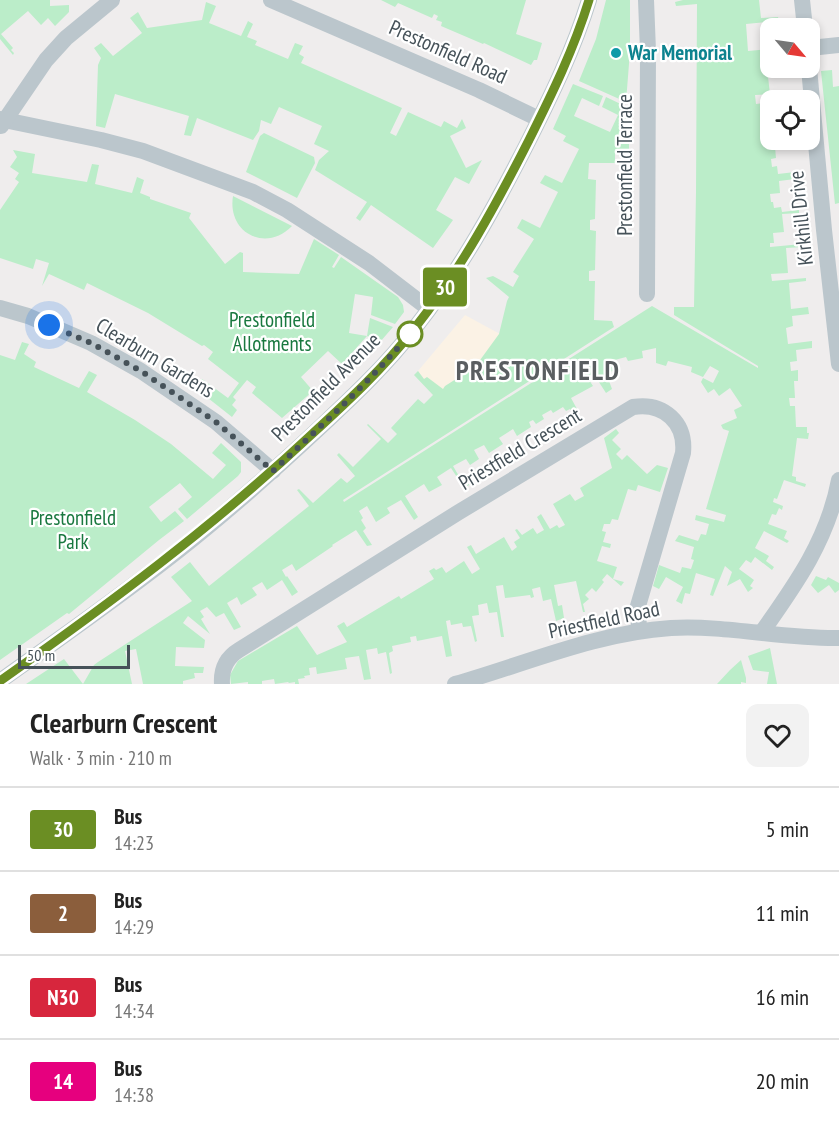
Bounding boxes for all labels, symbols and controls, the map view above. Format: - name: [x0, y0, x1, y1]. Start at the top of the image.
- street label: Prestonfield Road: [385, 13, 511, 90]
- north arrow: [760, 18, 820, 78]
- map controls: [760, 18, 820, 150]
- place label: War Memorial: [627, 39, 733, 66]
- marker: War Memorial: [609, 46, 623, 60]
- button: locate: [760, 90, 820, 150]
- street label: Prestonfield Terrace: [611, 94, 638, 236]
- street label: Kirkhill Drive: [782, 169, 819, 267]
- line badge: 30: [418, 268, 472, 306]
- text: 30: [435, 274, 455, 301]
- park label: Prestonfield Allotments: [229, 306, 315, 357]
- your location: [34, 310, 64, 340]
- street label: Clearburn Gardens: [91, 312, 219, 404]
- unlabelled marker: [397, 321, 423, 347]
- street label: Prestonfield Avenue: [265, 326, 386, 447]
- district label: PRESTONFIELD: [456, 353, 620, 387]
- street label: Priestfield Crescent: [453, 401, 586, 496]
- park label: Prestonfield Park: [30, 504, 116, 555]
- street label: Priestfield Road: [546, 595, 662, 644]
- scale bar: [18, 642, 130, 670]
- text: 50 m: [27, 645, 55, 665]
- text: Clearburn Crescent: [30, 704, 217, 741]
- button: heart: [746, 704, 809, 767]
- text: Walk · 3 min · 210 m: [30, 745, 172, 771]
- text: Bus: [114, 802, 142, 830]
- text: 5 min: [766, 815, 809, 843]
- text: 30: [53, 816, 73, 843]
- text: 14:23: [114, 830, 154, 856]
- text: Bus: [114, 886, 142, 914]
- text: 11 min: [756, 899, 809, 927]
- text: 2: [58, 900, 68, 927]
- text: 14:29: [114, 914, 154, 940]
- text: Bus: [114, 970, 142, 998]
- text: 16 min: [756, 983, 809, 1011]
- text: N30: [47, 984, 79, 1011]
- text: 14:34: [114, 998, 154, 1024]
- text: Bus: [114, 1054, 142, 1082]
- text: 20 min: [756, 1067, 809, 1095]
- text: 14: [53, 1068, 73, 1095]
- text: 14:38: [114, 1082, 154, 1108]

